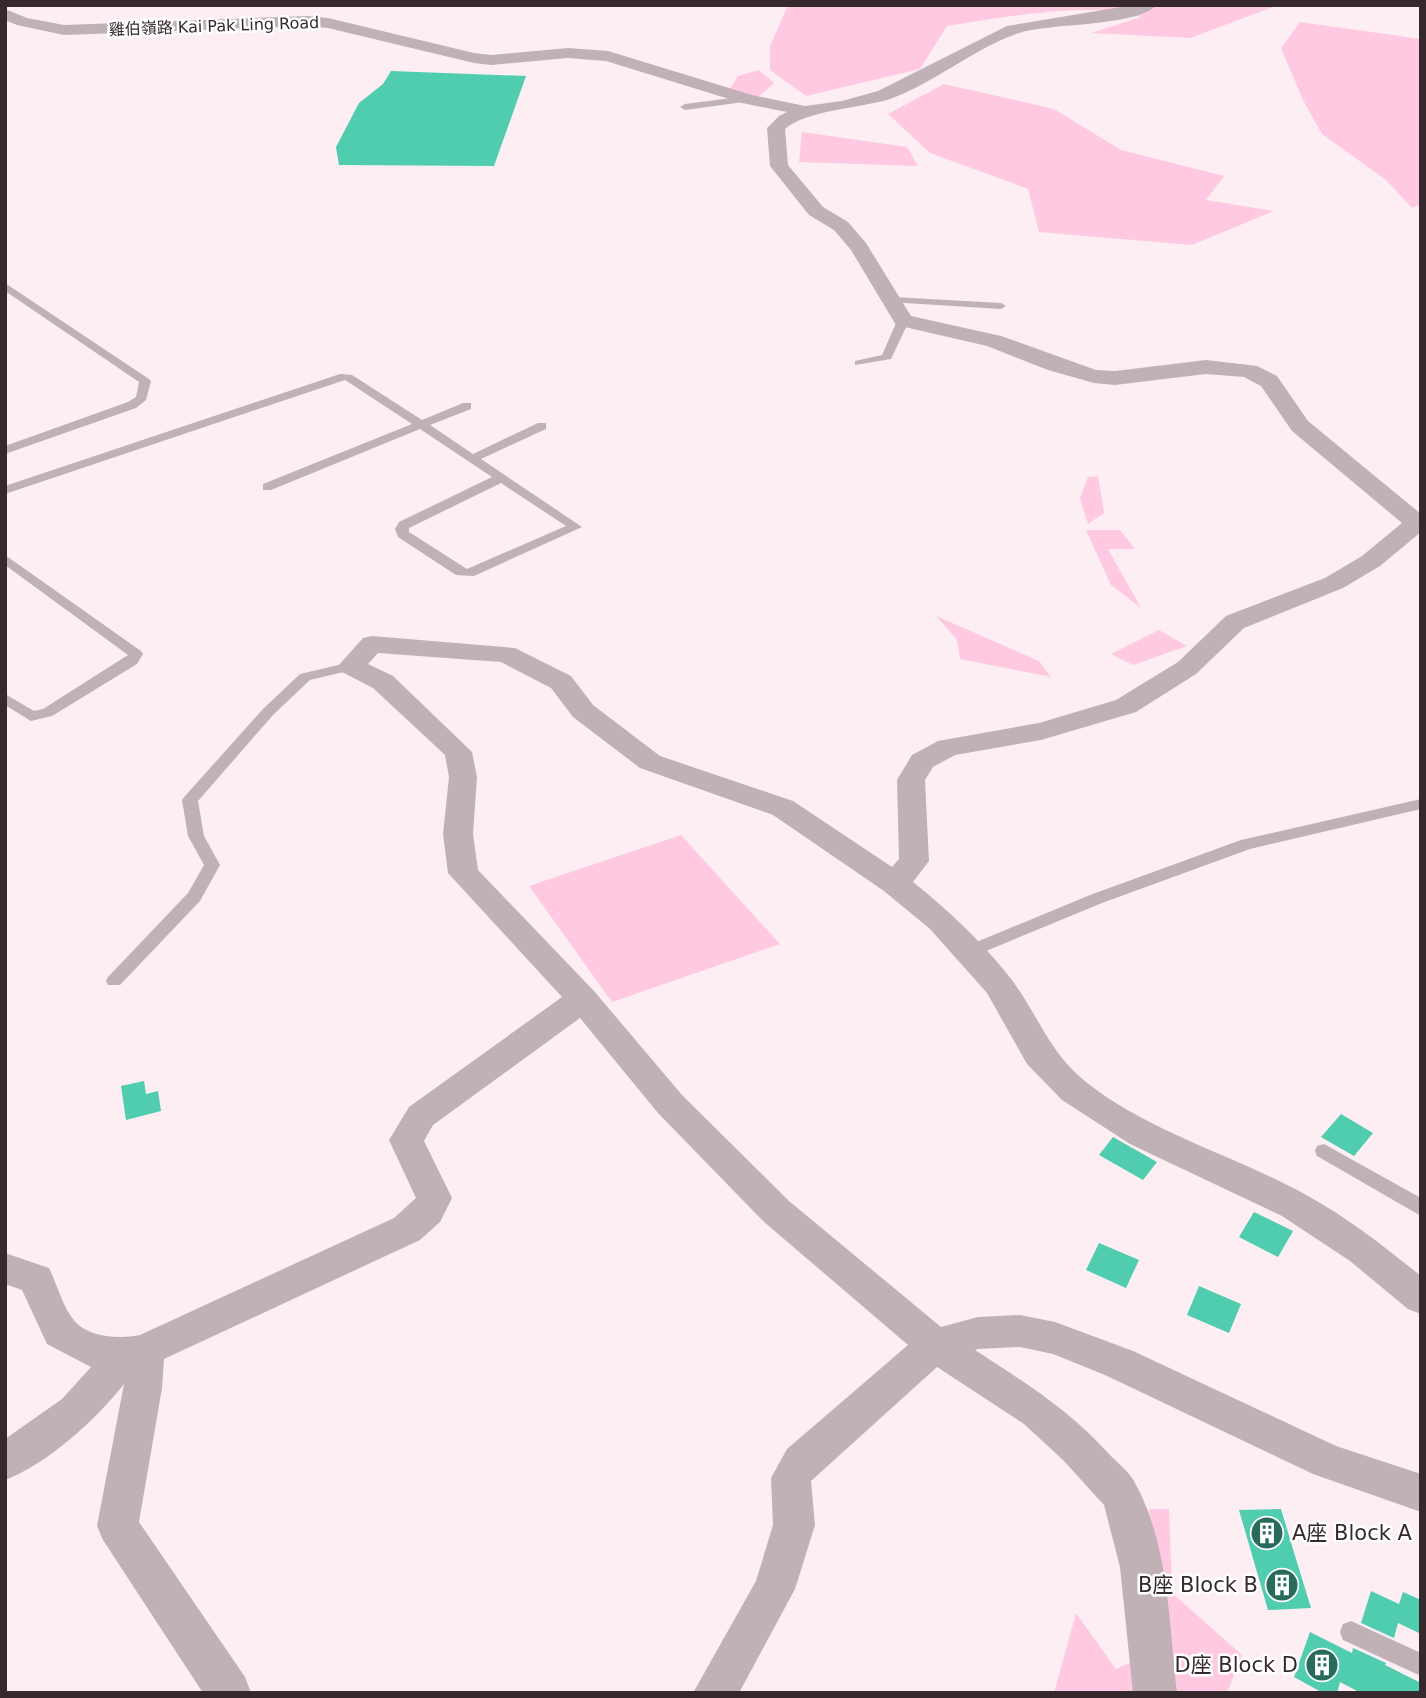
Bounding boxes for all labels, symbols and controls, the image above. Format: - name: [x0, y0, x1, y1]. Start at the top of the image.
- street label: 雞伯嶺路 Kai Pak Ling Road: [108, 13, 320, 39]
- building icon: A座 Block A: [1248, 1514, 1286, 1552]
- place label: A座 Block A: [1292, 1521, 1413, 1545]
- building icon: B座 Block B: [1263, 1566, 1301, 1604]
- place label: B座 Block B: [1138, 1573, 1258, 1597]
- building icon: D座 Block D: [1303, 1646, 1341, 1684]
- place label: D座 Block D: [1175, 1653, 1298, 1677]

